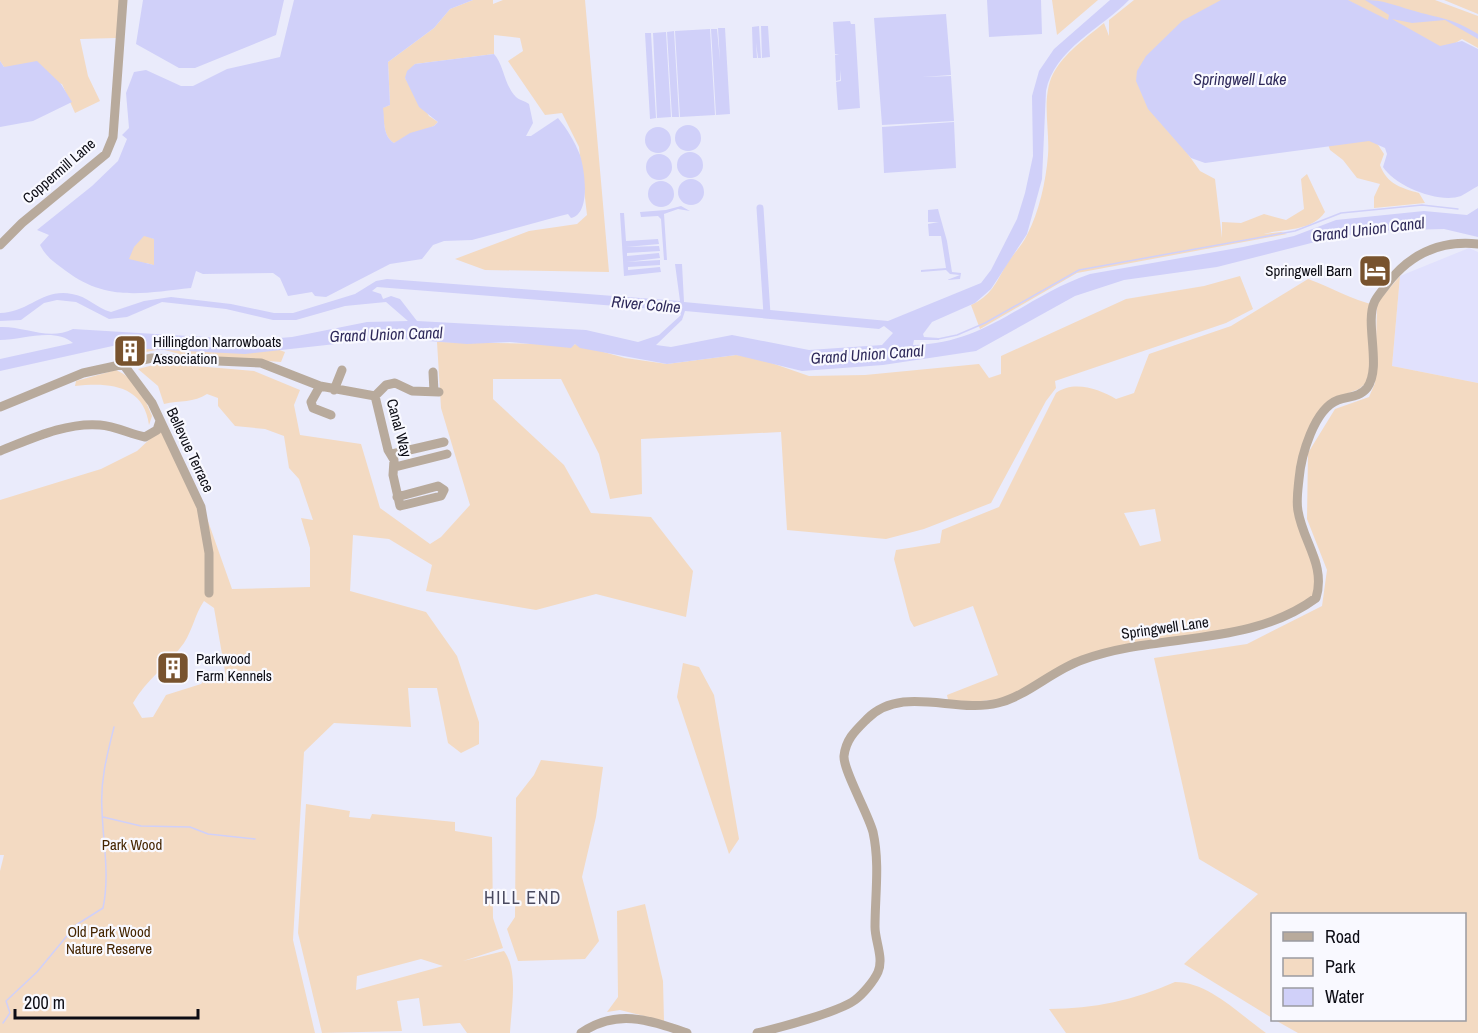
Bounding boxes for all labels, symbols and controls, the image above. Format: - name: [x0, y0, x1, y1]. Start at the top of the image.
- water label: Springwell Lake: [1193, 68, 1287, 90]
- street label: Coppermill Lane: [18, 133, 100, 208]
- water label: Grand Union Canal: [1311, 211, 1427, 247]
- hotel icon: Springwell Barn: [1357, 253, 1393, 289]
- place label: Springwell Barn: [1265, 260, 1352, 281]
- water label: River Colne: [611, 290, 681, 318]
- water label: Grand Union Canal: [329, 321, 444, 347]
- place label: Hillingdon Narrowboats Association: [152, 331, 282, 369]
- building icon: Hillingdon Narrowboats Association: [112, 333, 148, 369]
- water label: Grand Union Canal: [810, 339, 925, 369]
- street label: Canal Way: [382, 396, 418, 460]
- street label: Bellevue Terrace: [162, 404, 219, 496]
- street label: Springwell Lane: [1120, 611, 1210, 644]
- place label: Parkwood Farm Kennels: [196, 648, 272, 686]
- building icon: Parkwood Farm Kennels: [155, 650, 191, 686]
- park label: Park Wood: [102, 834, 162, 855]
- district label: HILL END: [484, 885, 562, 910]
- legend: [1271, 913, 1466, 1021]
- park label: Old Park Wood Nature Reserve: [66, 921, 152, 959]
- text: Road: [1325, 924, 1360, 949]
- text: Park: [1325, 954, 1356, 979]
- scale bar: [15, 982, 198, 1020]
- text: Water: [1325, 984, 1364, 1009]
- text: 200 m: [24, 990, 65, 1015]

